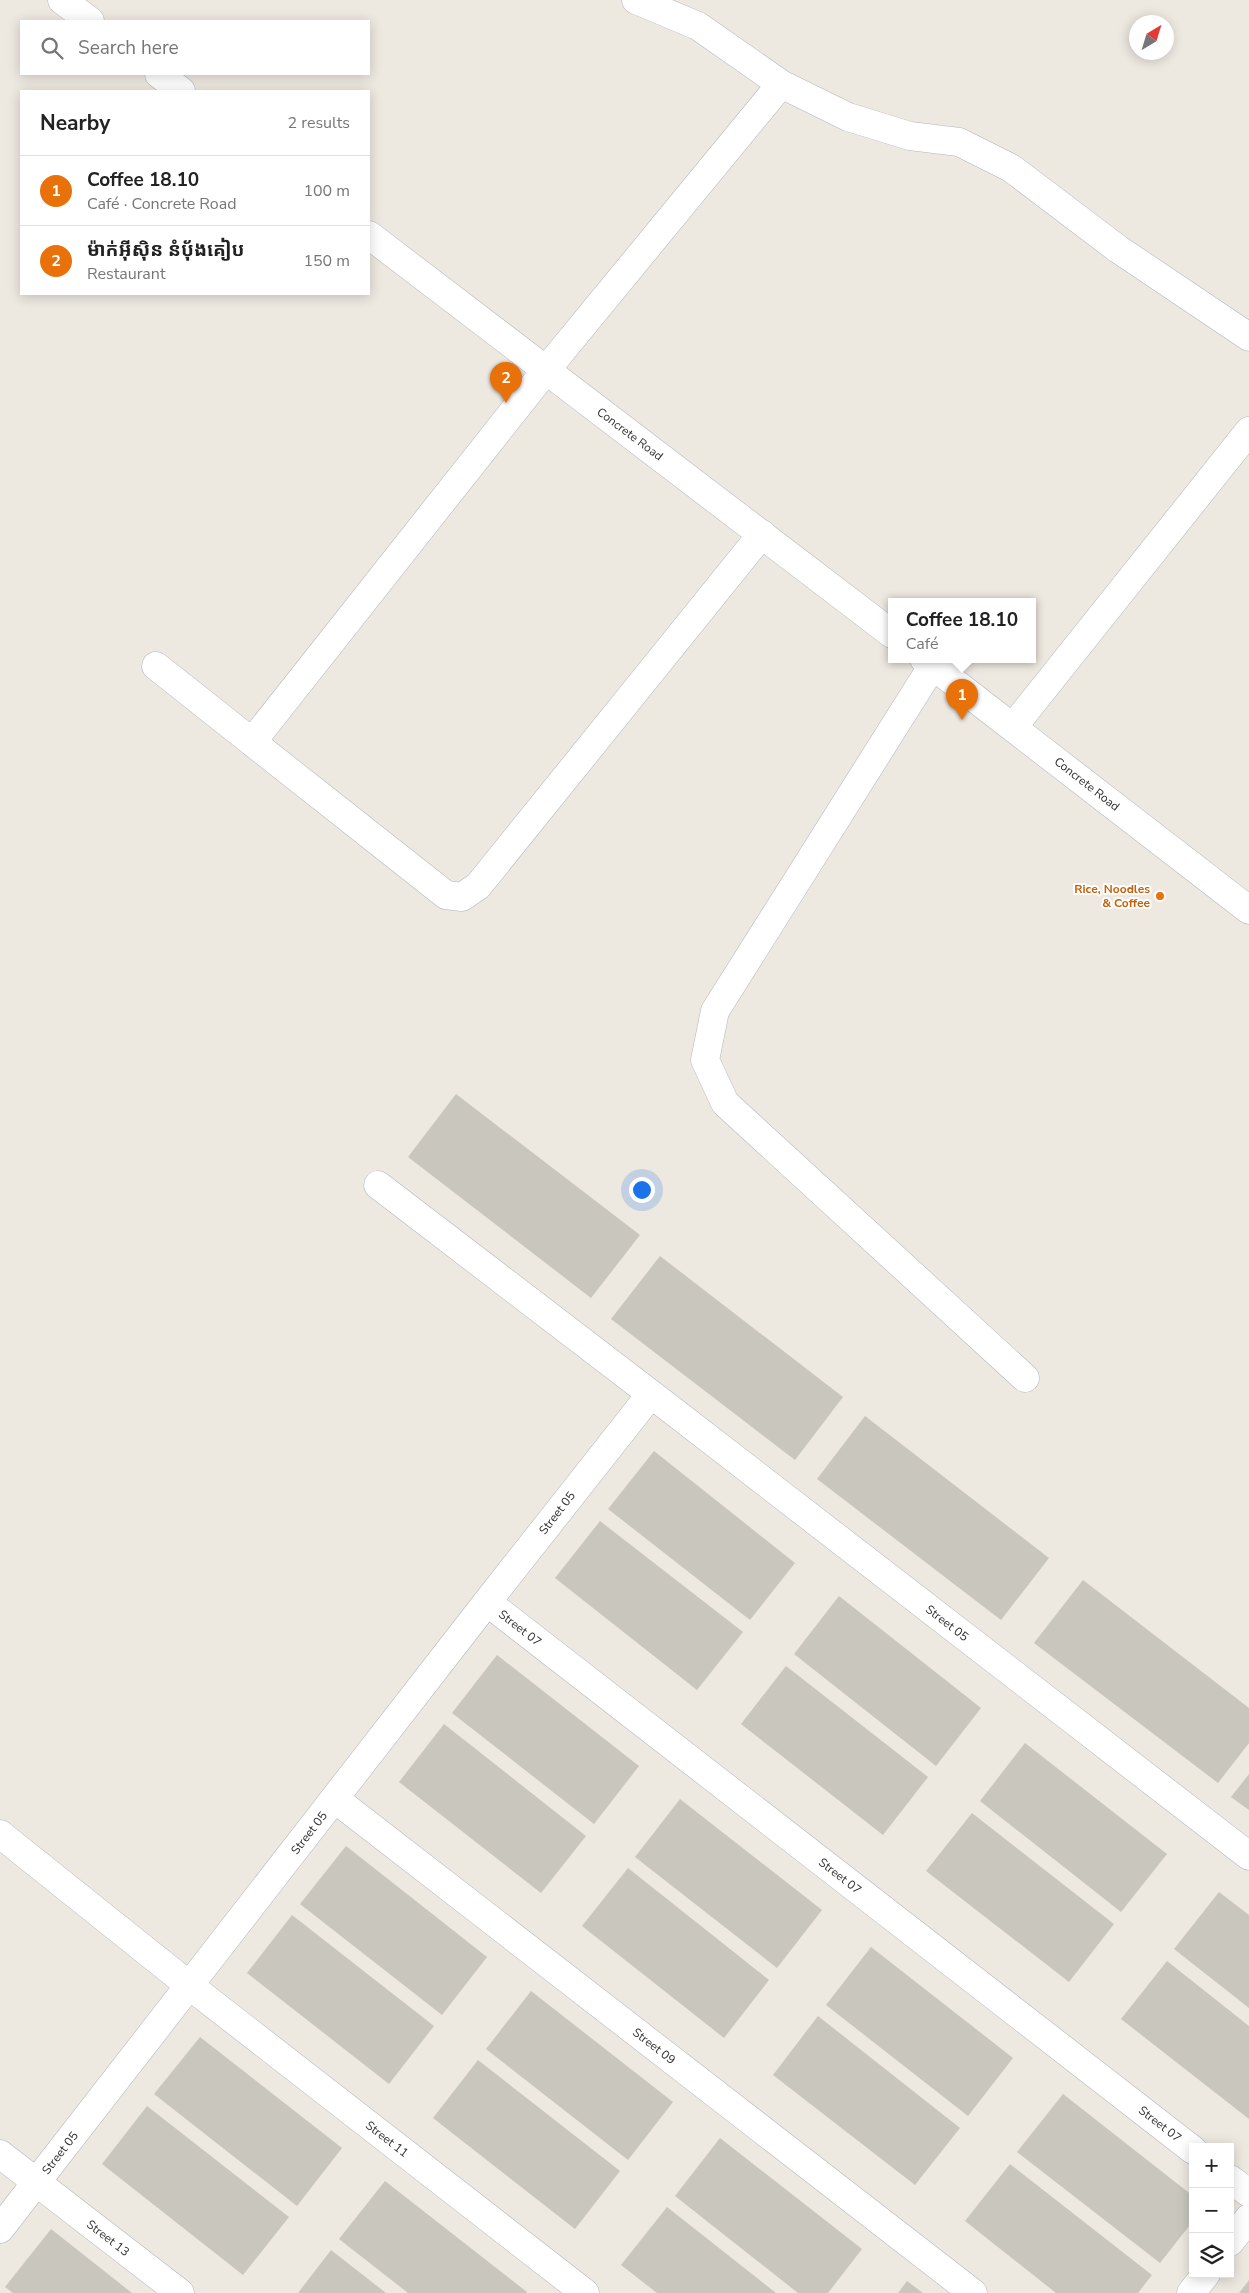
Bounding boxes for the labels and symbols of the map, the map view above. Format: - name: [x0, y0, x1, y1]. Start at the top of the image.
- north arrow: [1129, 15, 1174, 60]
- pin: 2: [490, 362, 522, 403]
- street label: Concrete Road: [594, 404, 666, 464]
- pin: 1: [946, 679, 978, 720]
- street label: Concrete Road: [1051, 753, 1123, 815]
- place label: Rice, Noodles & Coffee: [1074, 881, 1150, 911]
- marker: Rice, Noodles & Coffee: [1154, 890, 1166, 902]
- your location: [629, 1177, 655, 1203]
- street label: Street 05: [535, 1488, 579, 1538]
- street label: Street 05: [922, 1601, 972, 1645]
- street label: Street 07: [495, 1606, 545, 1650]
- street label: Street 05: [287, 1808, 331, 1858]
- street label: Street 07: [815, 1854, 865, 1898]
- street label: Street 09: [629, 2024, 679, 2068]
- street label: Street 07: [1135, 2102, 1185, 2146]
- street label: Street 11: [362, 2117, 412, 2161]
- street label: Street 05: [38, 2128, 82, 2178]
- street label: Street 13: [83, 2216, 133, 2260]

